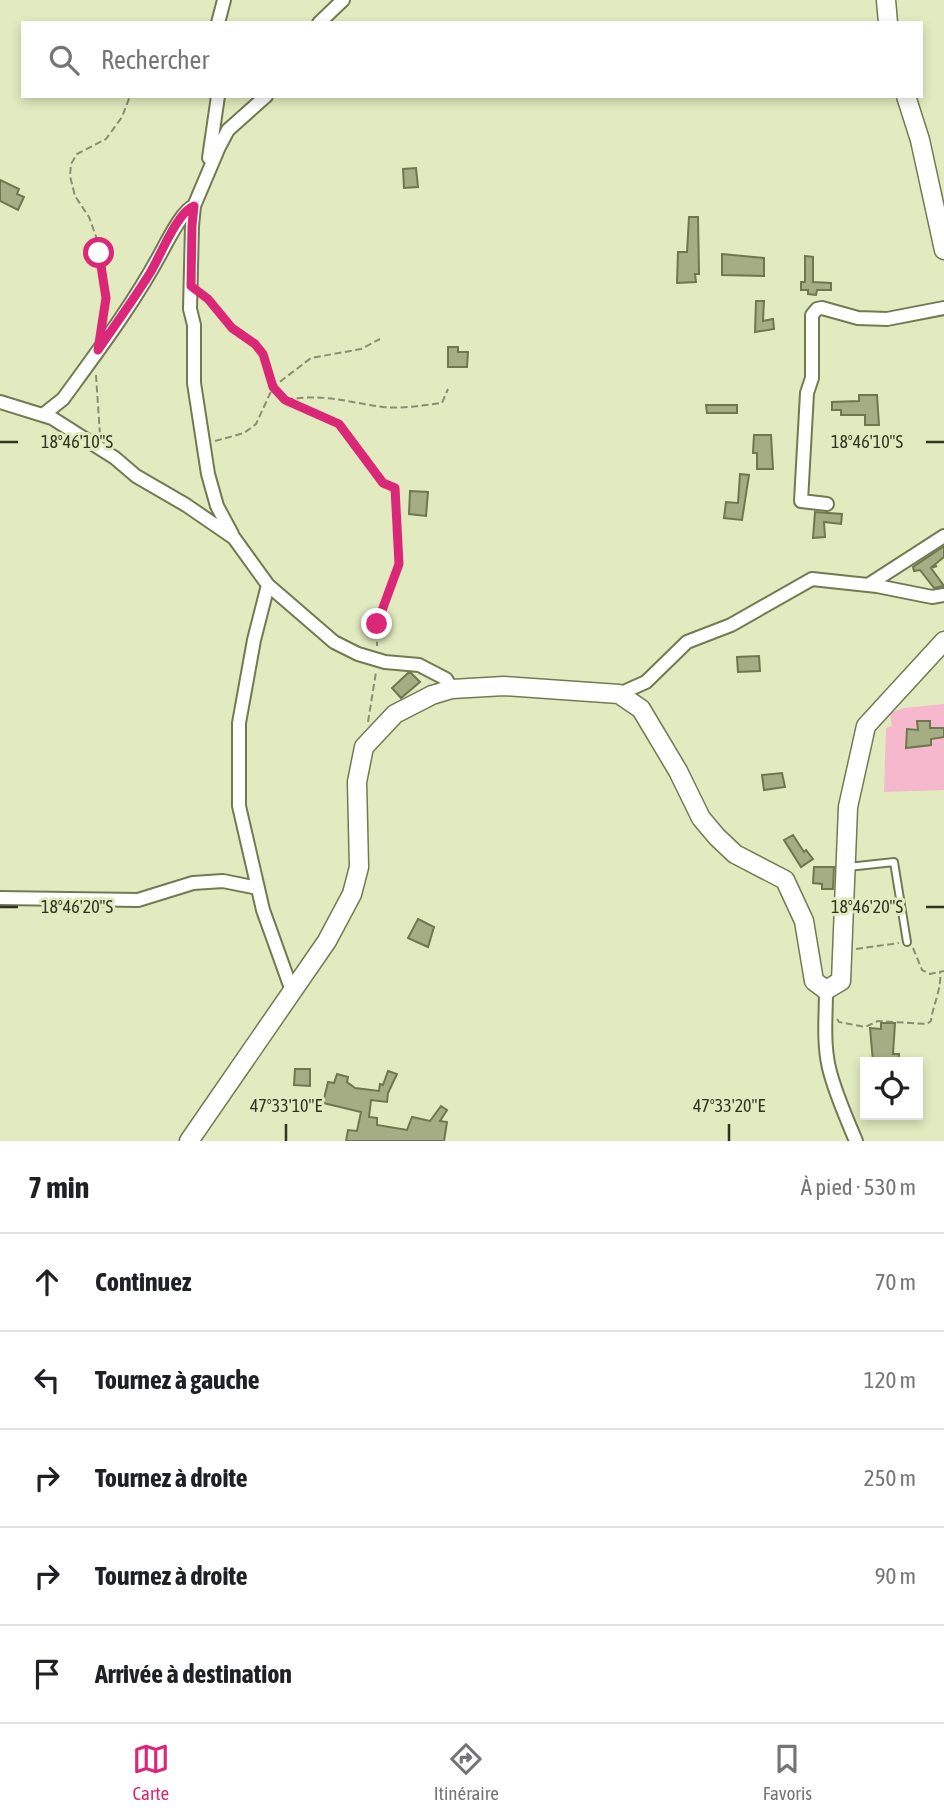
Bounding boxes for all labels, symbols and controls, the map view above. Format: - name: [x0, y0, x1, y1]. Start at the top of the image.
- search box: [21, 21, 923, 98]
- icon: search: [45, 41, 83, 79]
- text: Rechercher: [101, 45, 209, 75]
- route start: [83, 237, 114, 268]
- text: 18°46'10"S: [41, 431, 113, 452]
- text: 18°46'10"S: [831, 431, 903, 452]
- route end: [361, 608, 392, 639]
- text: 18°46'20"S: [41, 896, 113, 917]
- text: 18°46'20"S: [831, 896, 903, 917]
- map controls: [860, 1057, 923, 1120]
- button: locate: [860, 1057, 923, 1120]
- text: 47°33'10"E: [250, 1095, 322, 1116]
- text: 47°33'20"E: [693, 1095, 765, 1116]
- text: 7 min: [28, 1170, 89, 1204]
- text: À pied · 530 m: [801, 1174, 916, 1200]
- icon: ahead: [28, 1263, 66, 1301]
- text: Continuez: [95, 1267, 191, 1297]
- text: 70 m: [875, 1269, 916, 1295]
- icon: left: [28, 1361, 66, 1399]
- text: Tournez à gauche: [95, 1365, 260, 1395]
- text: 120 m: [864, 1367, 916, 1393]
- icon: right: [28, 1459, 66, 1497]
- text: Tournez à droite: [95, 1463, 248, 1493]
- text: 250 m: [864, 1465, 916, 1491]
- icon: right: [28, 1557, 66, 1595]
- text: Tournez à droite: [95, 1561, 248, 1591]
- text: 90 m: [875, 1563, 916, 1589]
- icon: arrive: [28, 1655, 66, 1693]
- text: Arrivée à destination: [95, 1659, 292, 1689]
- tab: Carte: [132, 1740, 170, 1804]
- tab: Itinéraire: [434, 1740, 499, 1804]
- tab: Favoris: [763, 1740, 812, 1804]

